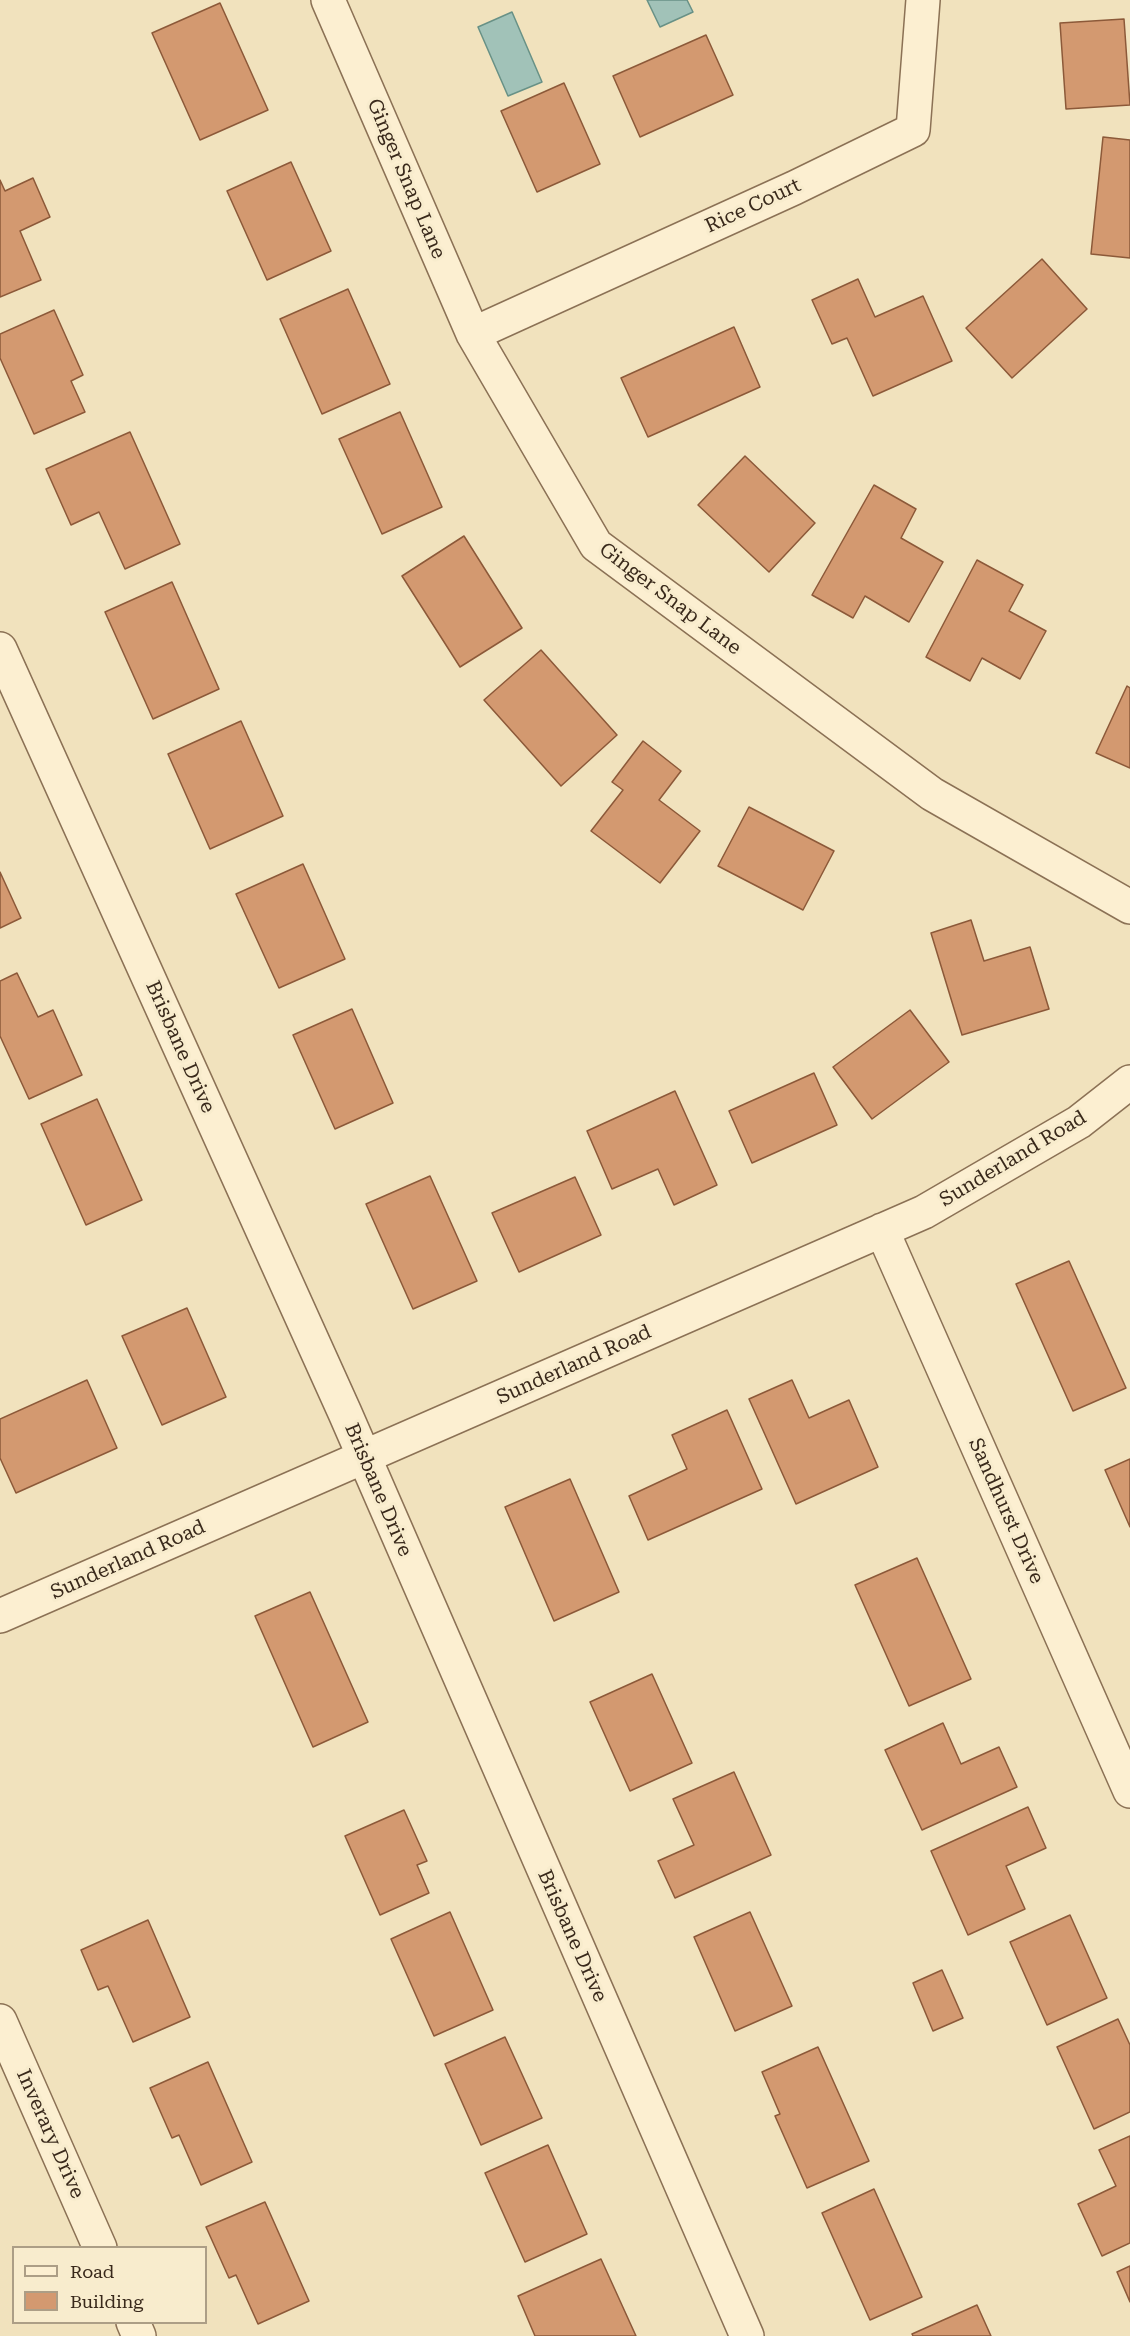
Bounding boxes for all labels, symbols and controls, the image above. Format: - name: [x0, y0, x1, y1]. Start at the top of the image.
- street label: Ginger Snap Lane: [361, 95, 451, 263]
- street label: Rice Court: [701, 173, 805, 239]
- street label: Ginger Snap Lane: [594, 538, 746, 660]
- street label: Brisbane Drive: [140, 977, 220, 1117]
- street label: Sunderland Road: [935, 1106, 1091, 1212]
- street label: Sunderland Road: [493, 1320, 655, 1410]
- street label: Brisbane Drive: [339, 1420, 417, 1560]
- street label: Sandhurst Drive: [963, 1435, 1049, 1587]
- street label: Sunderland Road: [47, 1515, 209, 1605]
- street label: Brisbane Drive: [532, 1866, 612, 2006]
- street label: Inverary Drive: [11, 2066, 89, 2202]
- legend: [12, 2246, 207, 2324]
- text: Road: [70, 2261, 114, 2282]
- text: Building: [70, 2291, 144, 2312]

